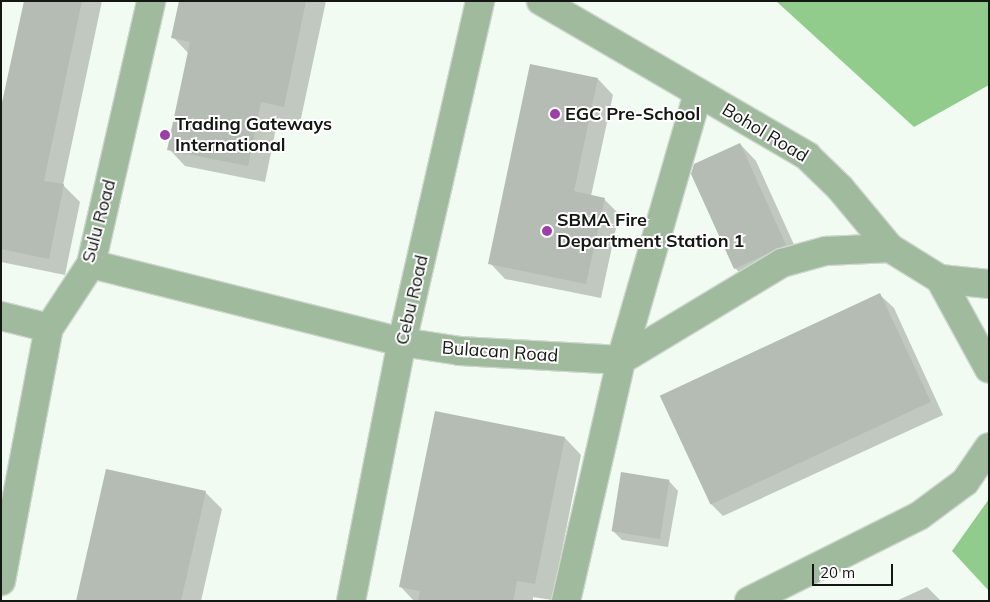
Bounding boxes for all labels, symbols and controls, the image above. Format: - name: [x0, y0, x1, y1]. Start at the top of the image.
- street label: Bohol Road: [718, 99, 812, 167]
- place label: EGC Pre-School: [565, 103, 700, 125]
- marker: EGC Pre-School: [549, 108, 561, 120]
- place label: Trading Gateways International: [175, 114, 332, 156]
- marker: Trading Gateways International: [159, 129, 171, 141]
- street label: Sulu Road: [78, 177, 120, 265]
- place label: SBMA Fire Department Station 1: [557, 210, 744, 252]
- marker: SBMA Fire Department Station 1: [541, 225, 553, 237]
- street label: Cebu Road: [391, 253, 433, 347]
- street label: Bulacan Road: [441, 337, 559, 367]
- scale bar: [815, 554, 896, 586]
- text: 20 m: [820, 563, 855, 582]

